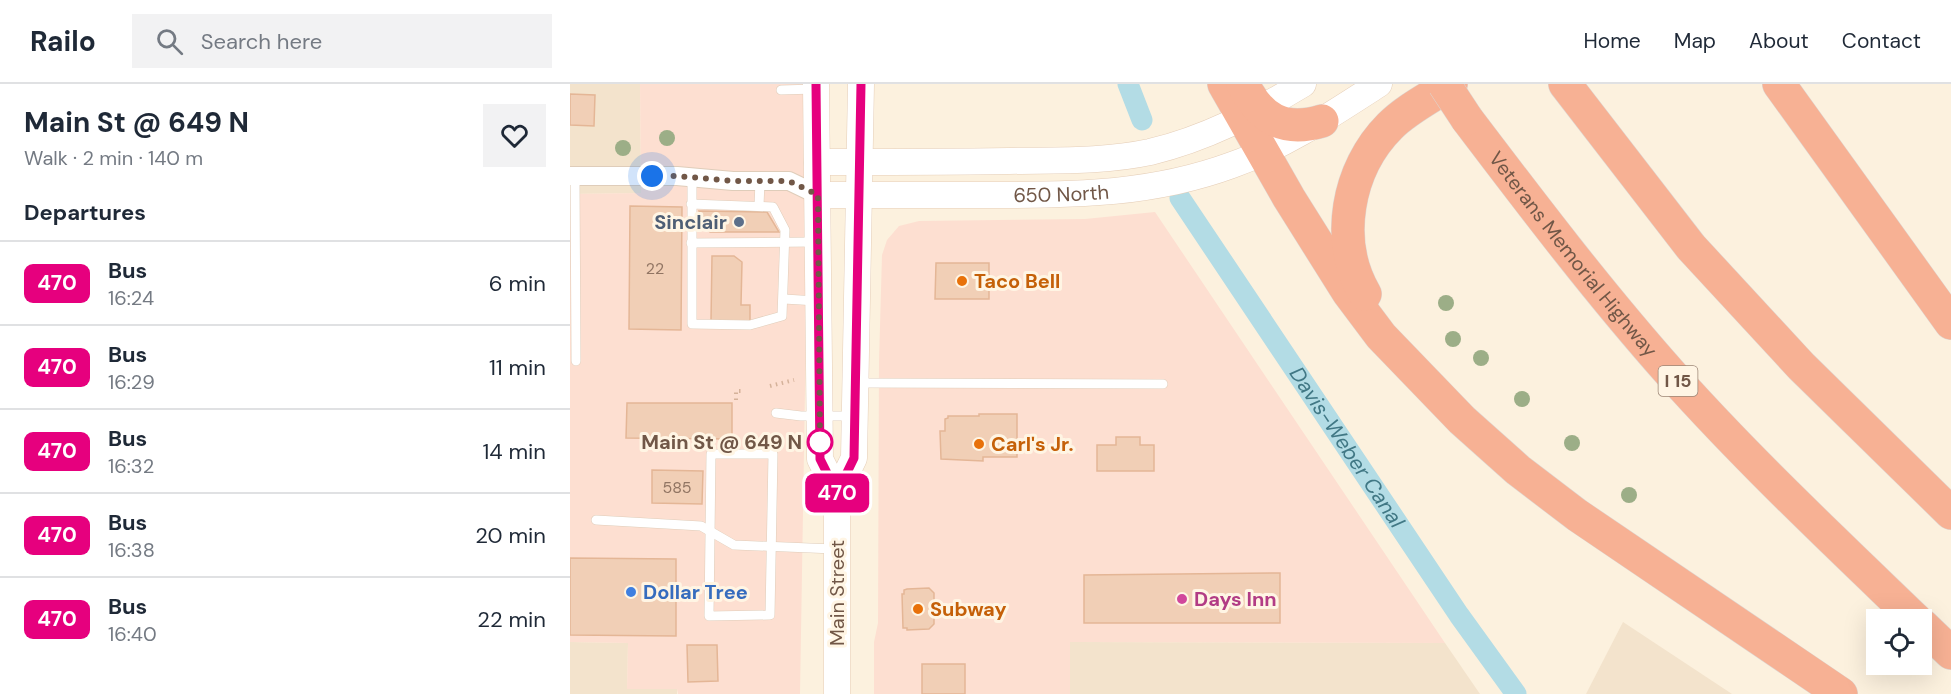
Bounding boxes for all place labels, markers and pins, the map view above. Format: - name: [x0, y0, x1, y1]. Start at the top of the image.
- place label: Sinclair: [654, 209, 727, 235]
- marker: Sinclair: [732, 215, 746, 229]
- place label: Taco Bell: [974, 268, 1060, 294]
- marker: Taco Bell: [955, 274, 969, 288]
- place label: Main St @ 649 N: [641, 429, 802, 455]
- marker: Main St @ 649 N: [807, 429, 833, 455]
- place label: Carl's Jr.: [991, 431, 1074, 457]
- marker: Carl's Jr.: [972, 437, 986, 451]
- place label: Dollar Tree: [643, 579, 748, 605]
- marker: Dollar Tree: [624, 585, 638, 599]
- place label: Days Inn: [1194, 586, 1277, 612]
- marker: Days Inn: [1175, 592, 1189, 606]
- place label: Subway: [930, 596, 1006, 622]
- marker: Subway: [911, 602, 925, 616]

